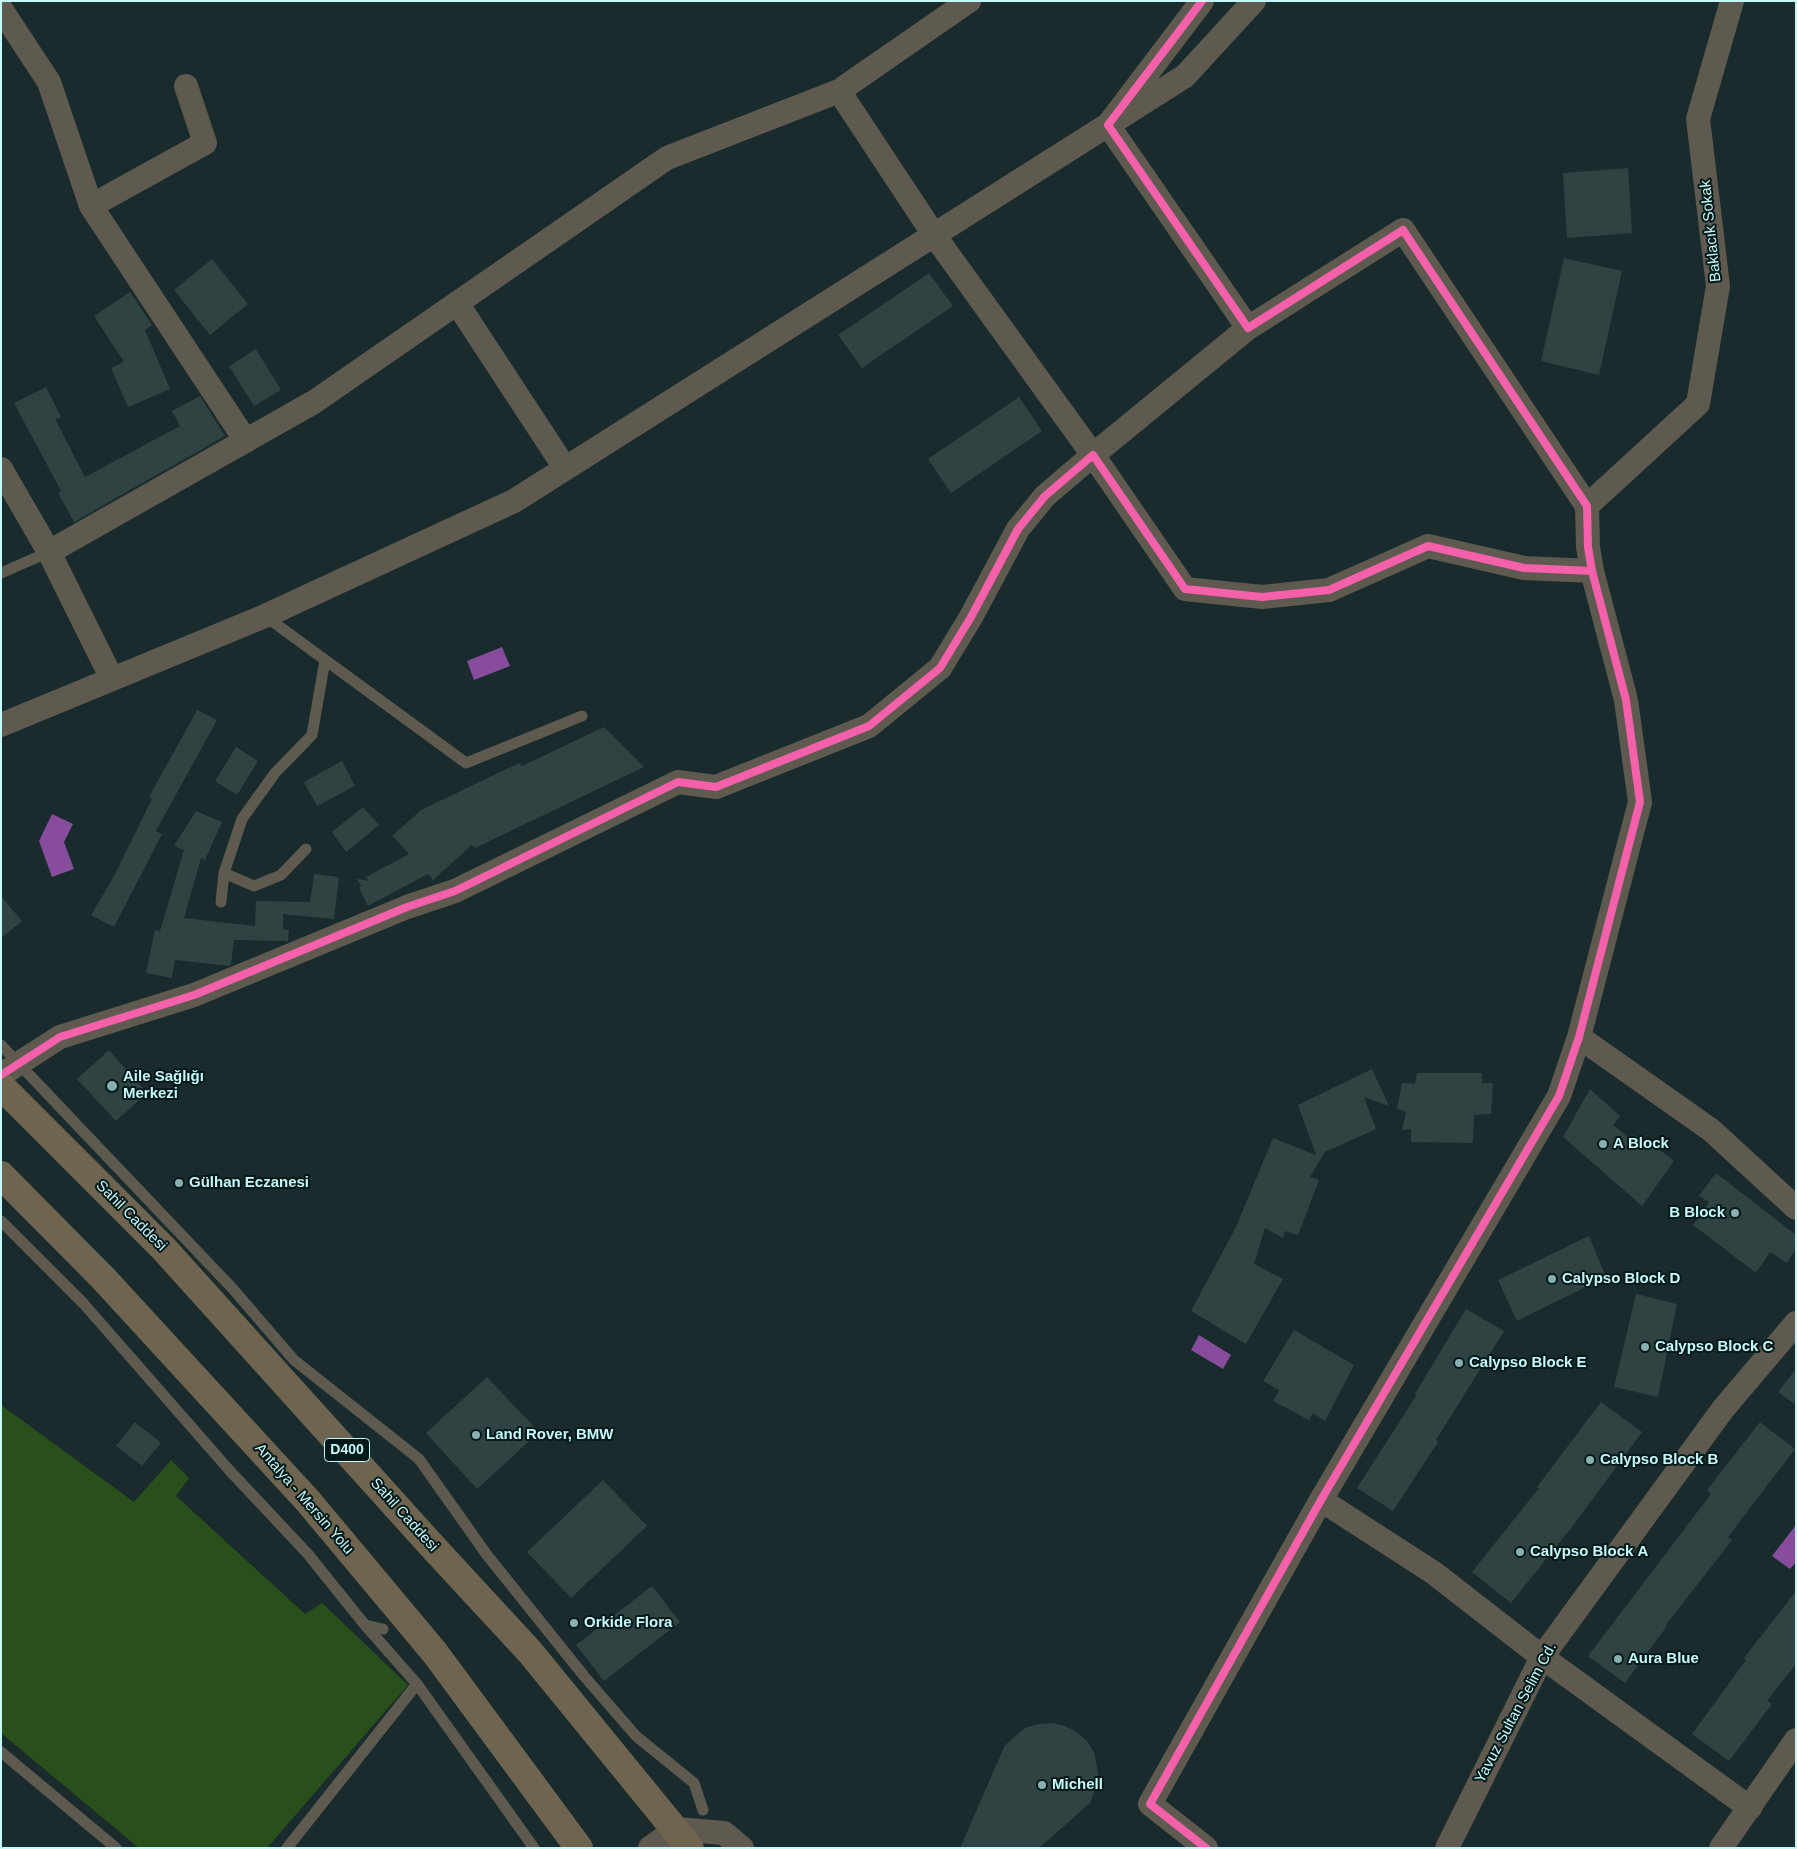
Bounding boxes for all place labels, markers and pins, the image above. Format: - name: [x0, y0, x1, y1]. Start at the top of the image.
- place label: Aile Sağlığı Merkezi: [123, 1068, 204, 1103]
- marker: Aile Sağlığı Merkezi: [105, 1079, 119, 1093]
- place label: A Block: [1613, 1135, 1669, 1153]
- marker: A Block: [1597, 1138, 1609, 1150]
- place label: Gülhan Eczanesi: [189, 1174, 309, 1192]
- marker: Gülhan Eczanesi: [173, 1177, 185, 1189]
- place label: B Block: [1669, 1204, 1725, 1222]
- marker: B Block: [1729, 1207, 1741, 1219]
- place label: Calypso Block D: [1562, 1270, 1680, 1288]
- marker: Calypso Block D: [1546, 1273, 1558, 1285]
- place label: Calypso Block C: [1655, 1338, 1773, 1356]
- marker: Calypso Block C: [1639, 1341, 1651, 1353]
- place label: Calypso Block E: [1469, 1354, 1587, 1372]
- marker: Calypso Block E: [1453, 1357, 1465, 1369]
- place label: Land Rover, BMW: [486, 1426, 614, 1444]
- marker: Land Rover, BMW: [470, 1429, 482, 1441]
- place label: Calypso Block B: [1600, 1451, 1718, 1469]
- marker: Calypso Block B: [1584, 1454, 1596, 1466]
- place label: Calypso Block A: [1530, 1543, 1648, 1561]
- marker: Calypso Block A: [1514, 1546, 1526, 1558]
- place label: Orkide Flora: [584, 1614, 672, 1632]
- marker: Orkide Flora: [568, 1617, 580, 1629]
- place label: Aura Blue: [1628, 1650, 1699, 1668]
- marker: Aura Blue: [1612, 1653, 1624, 1665]
- place label: Michell: [1052, 1776, 1103, 1794]
- marker: Michell: [1036, 1779, 1048, 1791]

